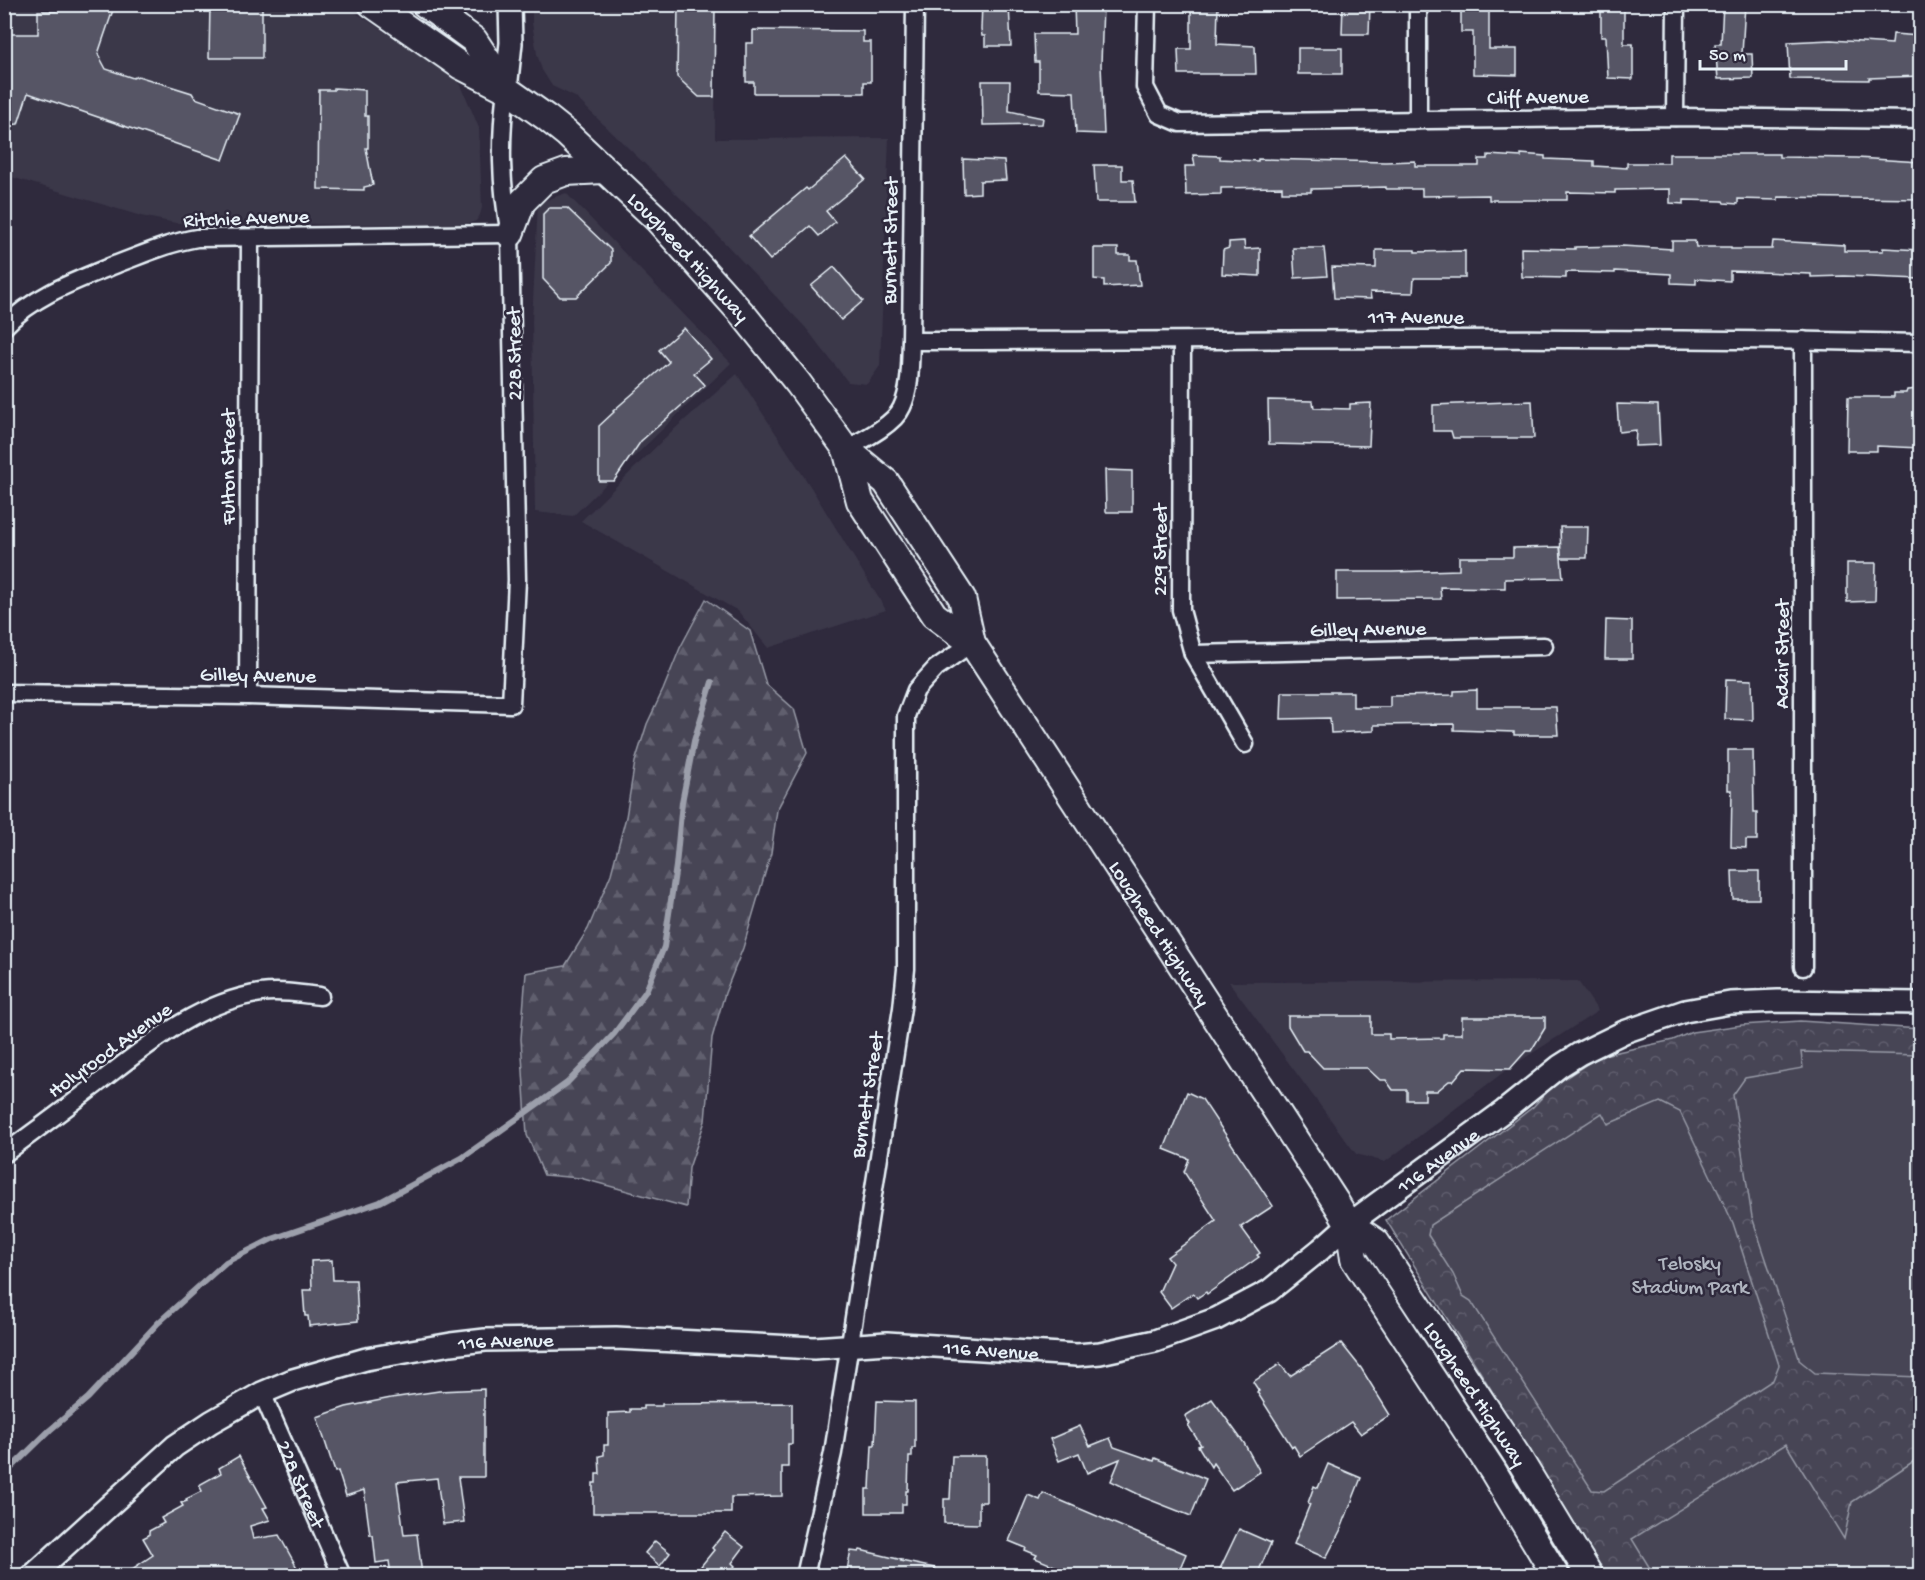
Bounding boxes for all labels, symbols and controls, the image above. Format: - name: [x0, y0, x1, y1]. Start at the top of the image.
- scale bar: [1700, 33, 1846, 71]
- text: 50 m: [1709, 46, 1746, 67]
- street label: Cliff Avenue: [1487, 86, 1590, 113]
- street label: Burnett Street: [879, 175, 906, 306]
- street label: Lougheed Highway: [621, 188, 753, 329]
- street label: Ritchie Avenue: [183, 206, 311, 235]
- street label: 228 Street: [503, 305, 530, 401]
- street label: 117 Avenue: [1367, 307, 1465, 332]
- street label: Fulton Street: [218, 407, 243, 526]
- street label: 229 Street: [1150, 502, 1175, 596]
- street label: Adair Street: [1772, 597, 1797, 709]
- street label: Gilley Avenue: [1310, 618, 1428, 645]
- street label: Gilley Avenue: [200, 664, 317, 691]
- street label: Lougheed Highway: [1101, 857, 1214, 1012]
- street label: Holyrood Avenue: [44, 998, 179, 1105]
- street label: Burnett Street: [847, 1029, 892, 1161]
- street label: 116 Avenue: [1393, 1123, 1486, 1201]
- park label: Telosky Stadium Park: [1632, 1253, 1751, 1302]
- street label: Lougheed Highway: [1416, 1318, 1530, 1472]
- street label: 116 Avenue: [456, 1330, 555, 1359]
- street label: 116 Avenue: [941, 1338, 1041, 1369]
- street label: 228 Street: [268, 1437, 330, 1535]

